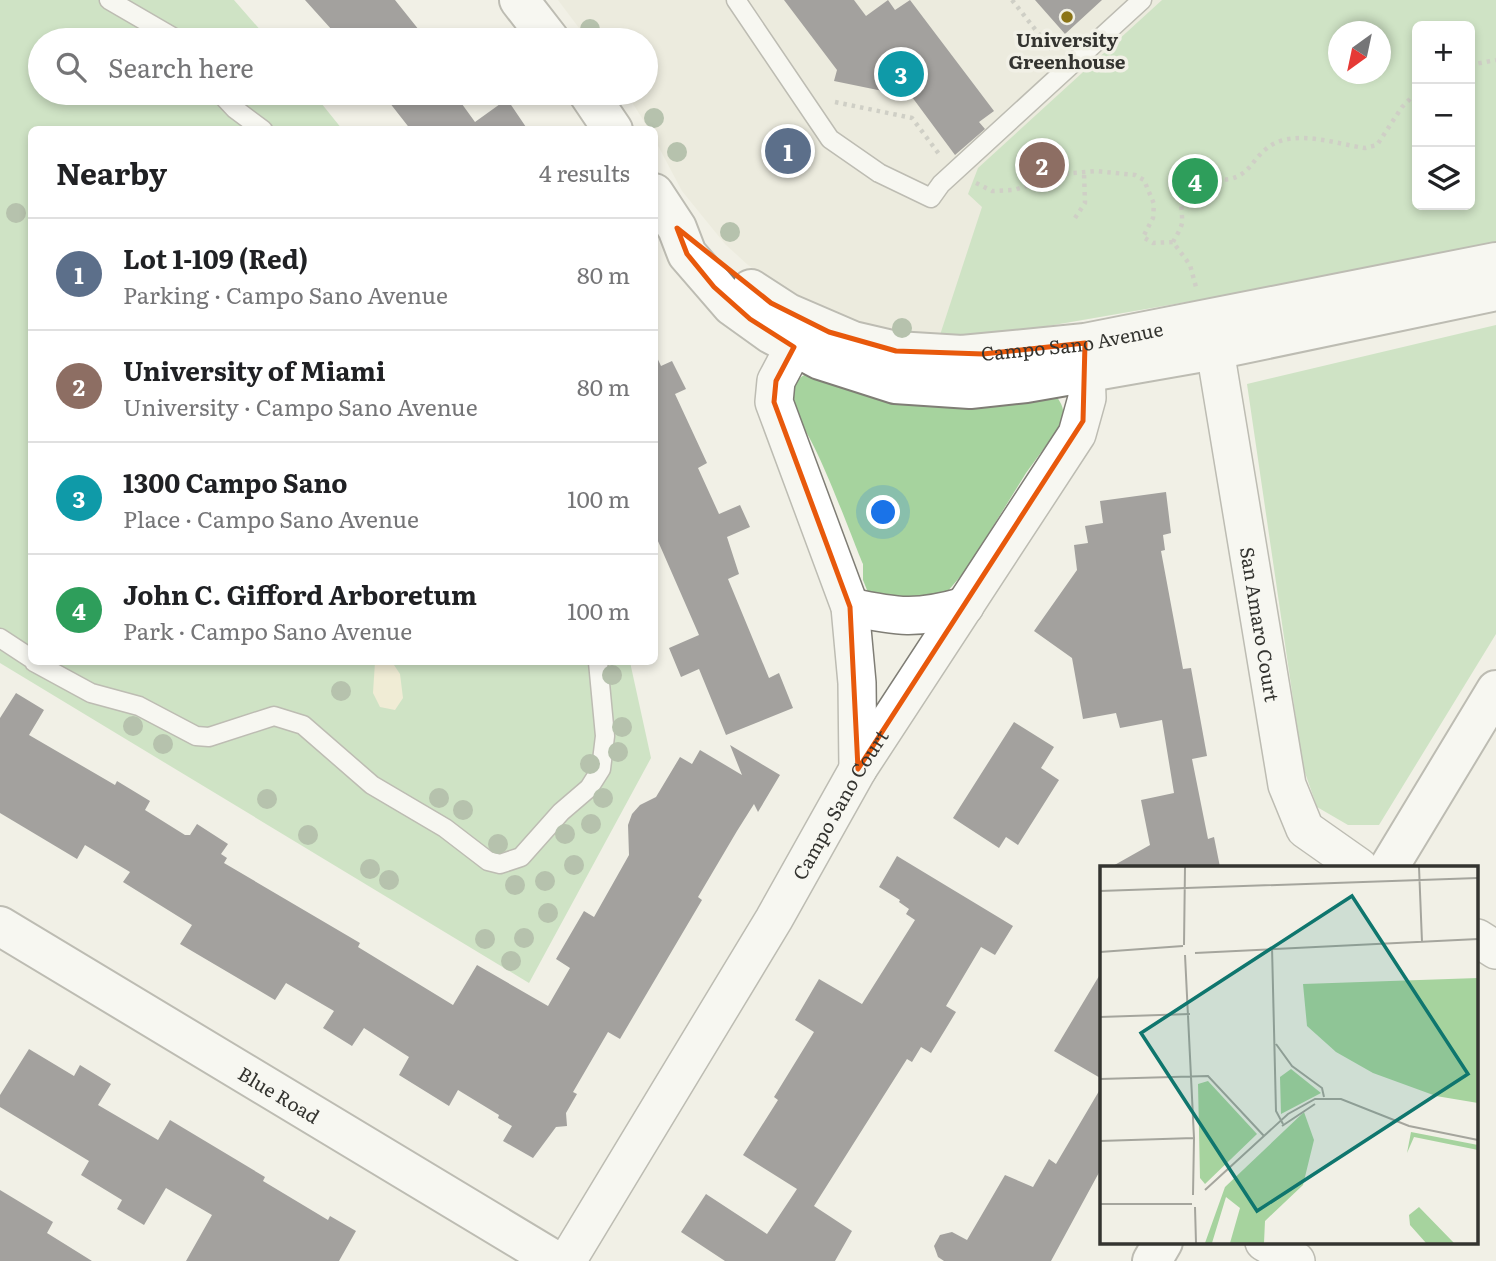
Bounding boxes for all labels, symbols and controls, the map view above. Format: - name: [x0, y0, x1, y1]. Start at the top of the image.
- marker: University Greenhouse: [1059, 9, 1075, 25]
- north arrow: [1328, 21, 1391, 84]
- map controls: [1412, 21, 1475, 210]
- button: +: [1412, 21, 1475, 84]
- place label: University Greenhouse: [1009, 25, 1126, 75]
- search box: [28, 28, 658, 105]
- text: Search here: [108, 47, 254, 86]
- icon: search: [52, 48, 90, 86]
- pin: 3: [878, 48, 924, 100]
- button: −: [1412, 84, 1475, 147]
- pin: 1: [765, 125, 811, 177]
- pin: 2: [1019, 139, 1065, 191]
- button: layers: [1412, 147, 1475, 210]
- text: Nearby: [56, 150, 167, 194]
- text: 4 results: [539, 155, 630, 189]
- pin: 4: [1172, 155, 1218, 207]
- text: Lot 1-109 (Red): [123, 238, 308, 277]
- text: 1: [74, 257, 84, 291]
- text: 80 m: [577, 257, 630, 291]
- text: Parking · Campo Sano Avenue: [123, 277, 448, 311]
- street label: Campo Sano Avenue: [980, 314, 1165, 367]
- text: University of Miami: [123, 350, 386, 389]
- text: 2: [73, 369, 85, 403]
- text: 80 m: [577, 369, 630, 403]
- text: University · Campo Sano Avenue: [123, 389, 478, 423]
- text: 1300 Campo Sano: [123, 462, 348, 501]
- text: 3: [73, 481, 85, 515]
- text: 100 m: [567, 481, 630, 515]
- your location: [866, 495, 900, 529]
- text: Place · Campo Sano Avenue: [123, 501, 419, 535]
- street label: San Amaro Court: [1234, 545, 1287, 704]
- text: John C. Gifford Arboretum: [123, 574, 477, 613]
- text: 4: [72, 593, 86, 627]
- text: 100 m: [567, 593, 630, 627]
- text: Park · Campo Sano Avenue: [123, 613, 412, 647]
- street label: Campo Sano Court: [785, 723, 895, 885]
- inset map: [1100, 866, 1478, 1244]
- street label: Blue Road: [233, 1059, 326, 1130]

